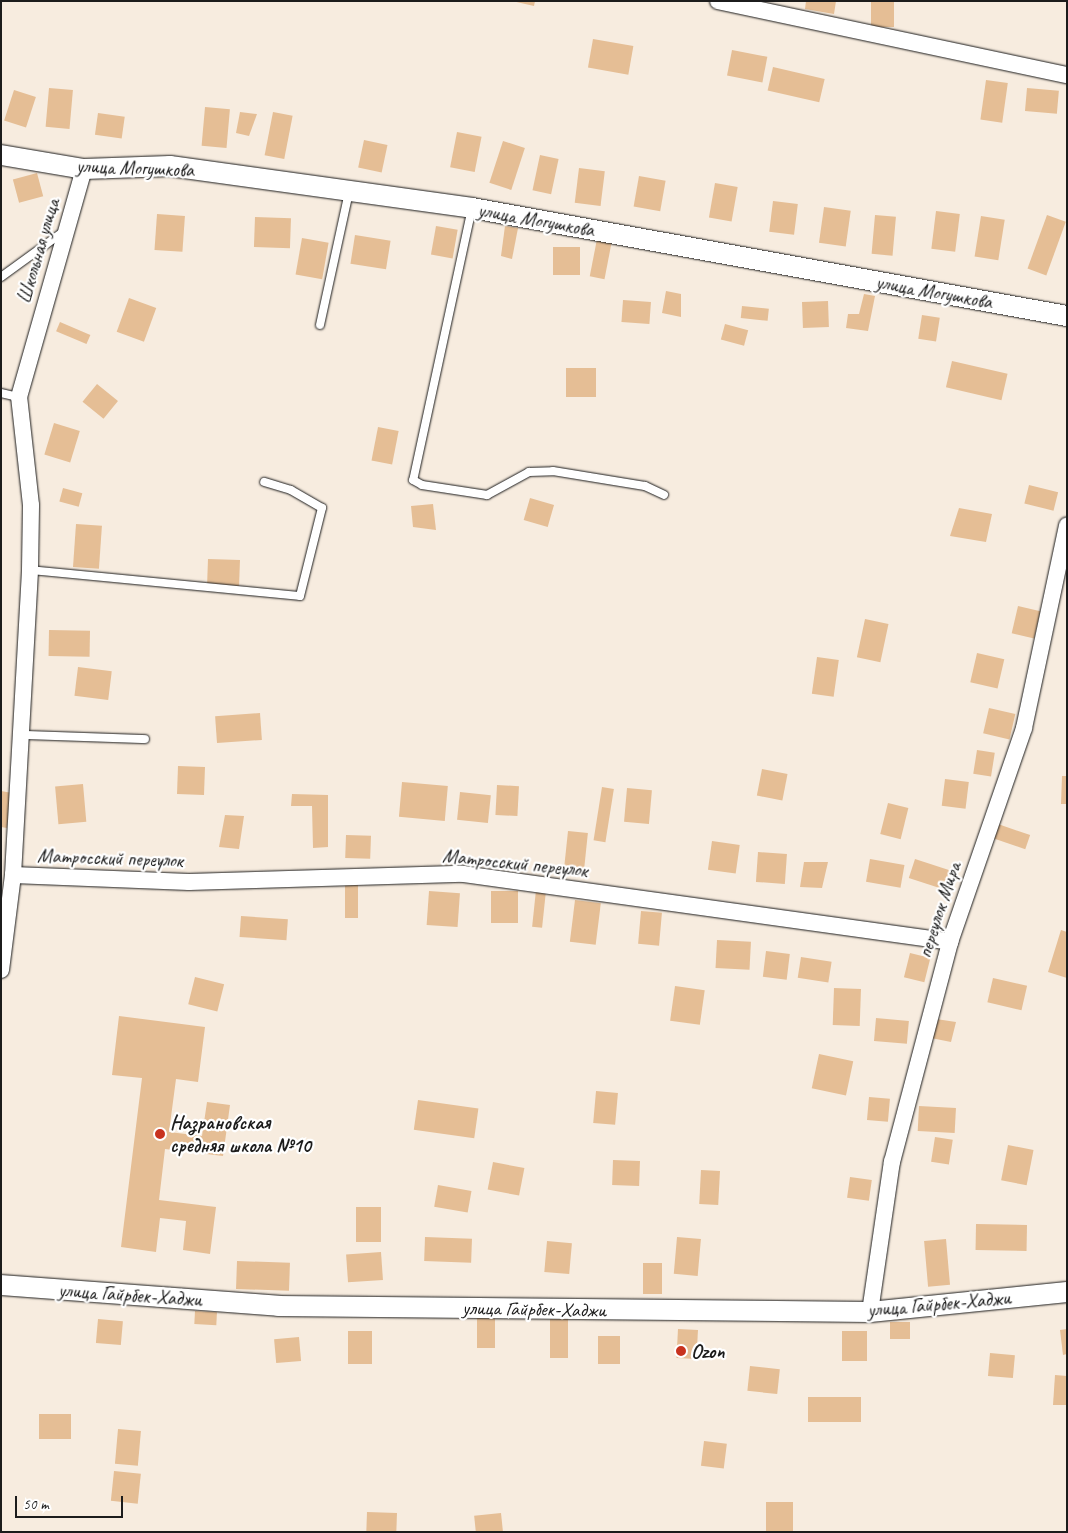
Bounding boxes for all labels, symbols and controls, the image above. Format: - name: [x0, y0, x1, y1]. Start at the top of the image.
- street label: улица Могушкова: [76, 154, 194, 182]
- street label: Школьная улица: [11, 195, 65, 307]
- street label: улица Могушкова: [476, 198, 596, 242]
- street label: улица Могушкова: [874, 270, 994, 314]
- street label: Матросский переулок: [37, 843, 183, 873]
- street label: Матросский переулок: [441, 843, 589, 883]
- street label: переулок Мира: [913, 860, 965, 960]
- place label: Назрановская средняя школа №10: [170, 1110, 311, 1157]
- marker: Назрановская средняя школа №10: [154, 1128, 166, 1140]
- street label: улица Гайрбек-Хаджи: [57, 1278, 203, 1312]
- street label: улица Гайрбек-Хаджи: [866, 1286, 1012, 1322]
- street label: улица Гайрбек-Хаджи: [462, 1296, 606, 1322]
- place label: Ozon: [691, 1339, 724, 1363]
- marker: Ozon: [675, 1345, 687, 1357]
- scale bar: [18, 1486, 125, 1518]
- text: 50 m: [23, 1495, 49, 1514]

